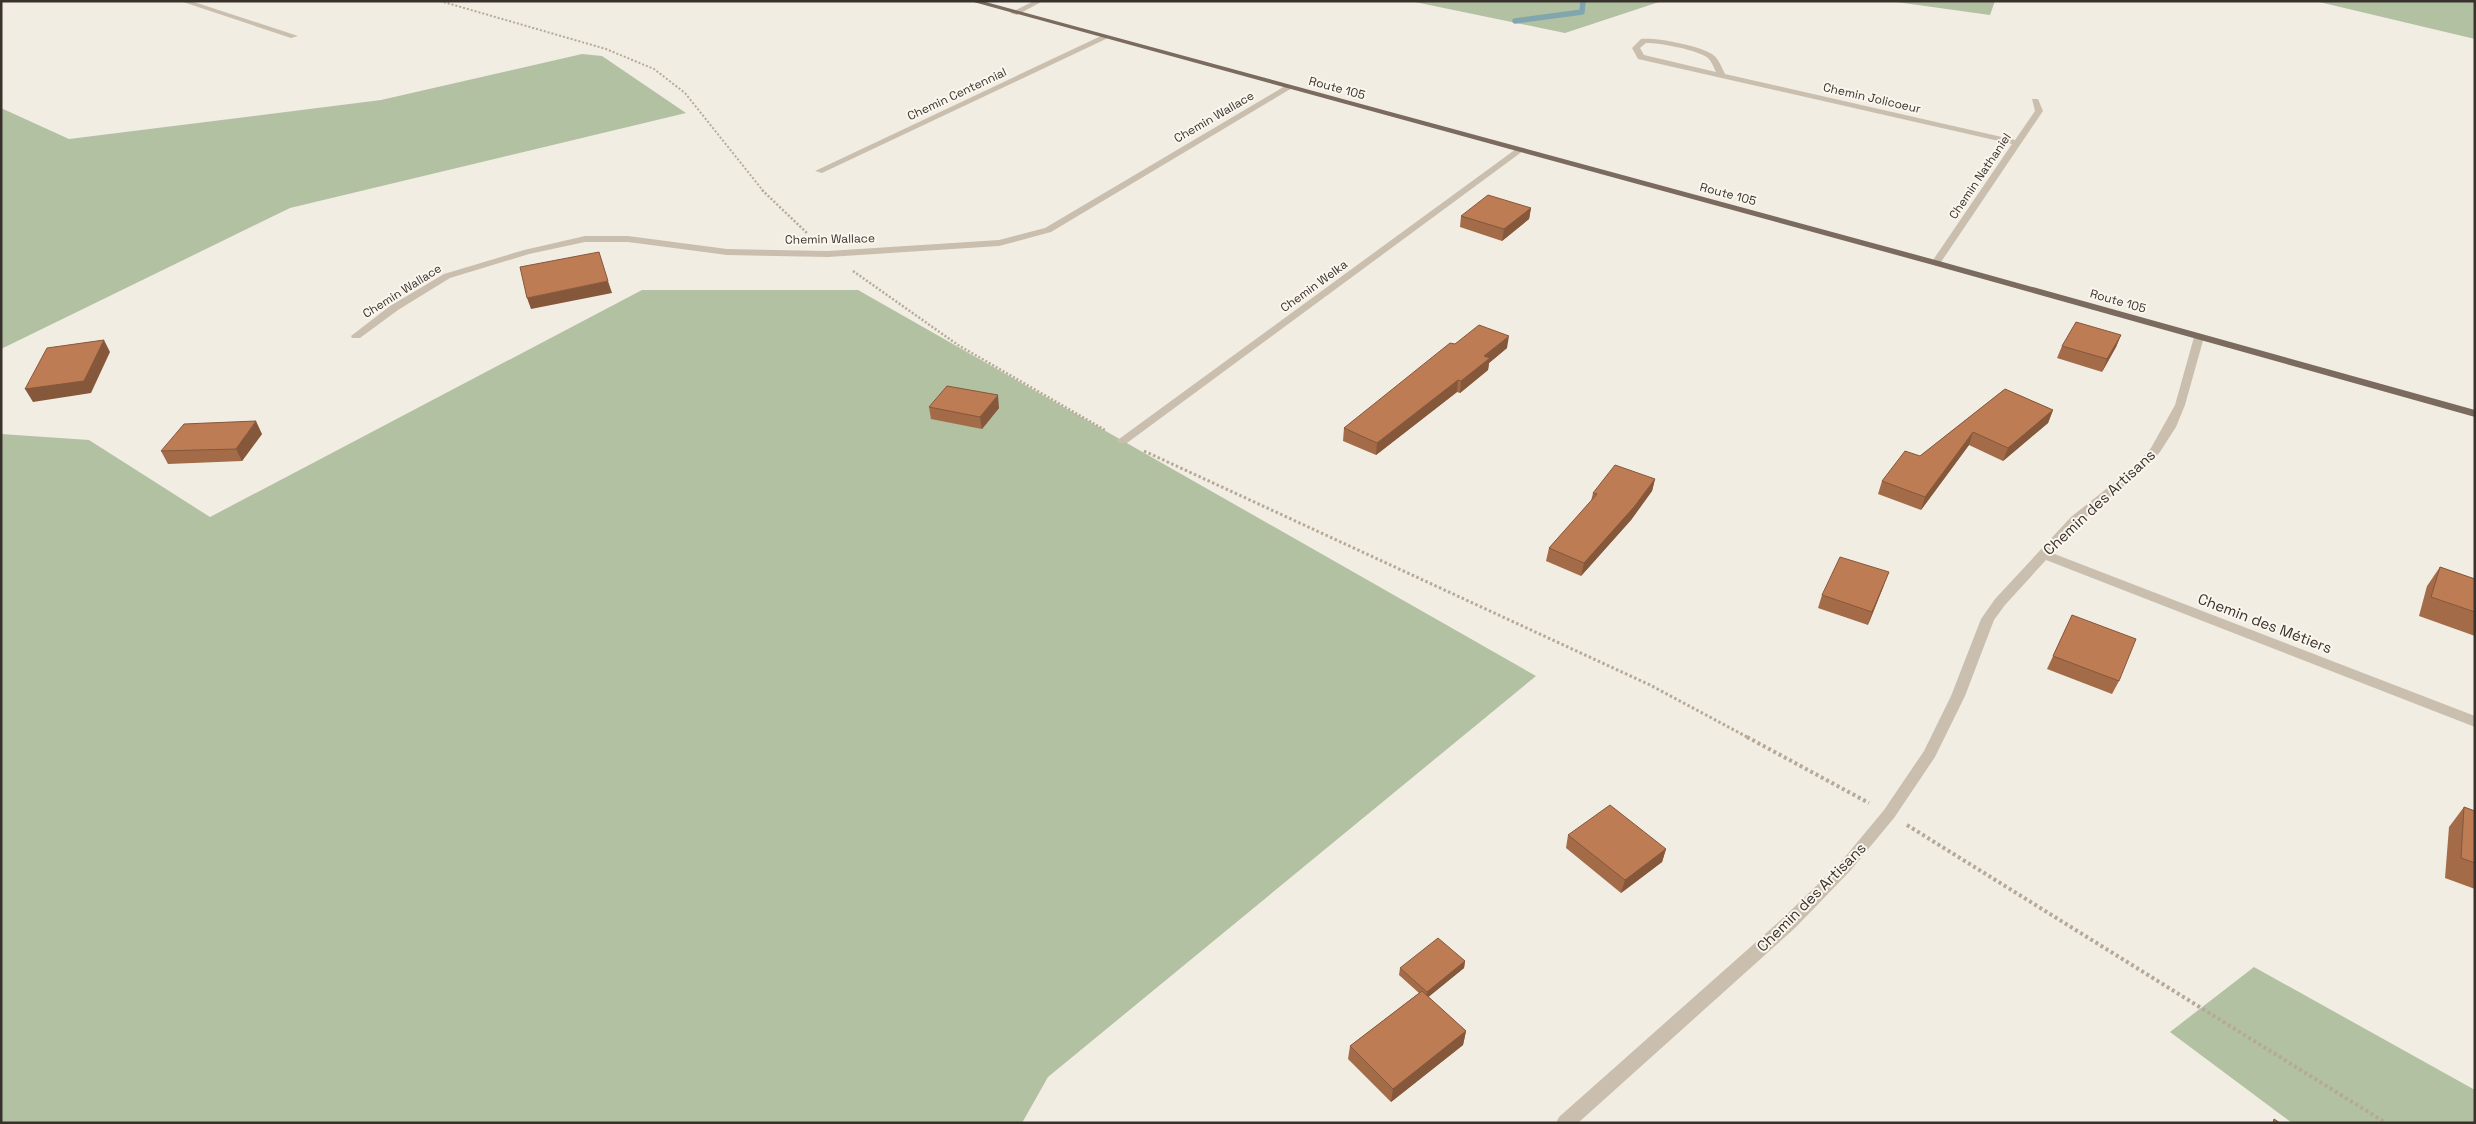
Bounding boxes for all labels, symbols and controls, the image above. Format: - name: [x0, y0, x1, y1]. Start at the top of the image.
- street label: Chemin Centennial: [905, 64, 1009, 124]
- street label: Route 105: [1307, 73, 1367, 103]
- street label: Chemin Jolicoeur: [1822, 79, 1923, 117]
- street label: Chemin Wallace: [1171, 88, 1257, 146]
- street label: Chemin Nathaniel: [1945, 130, 2015, 222]
- street label: Route 105: [1698, 179, 1758, 209]
- street label: Chemin Wallace: [785, 230, 875, 248]
- street label: Chemin Welka: [1277, 256, 1351, 316]
- street label: Chemin Wallace: [360, 260, 444, 322]
- street label: Route 105: [2088, 285, 2148, 317]
- street label: Chemin des Artisans: [2039, 445, 2159, 559]
- street label: Chemin des Métiers: [2195, 589, 2335, 657]
- street label: Chemin des Artisans: [1752, 838, 1870, 956]

